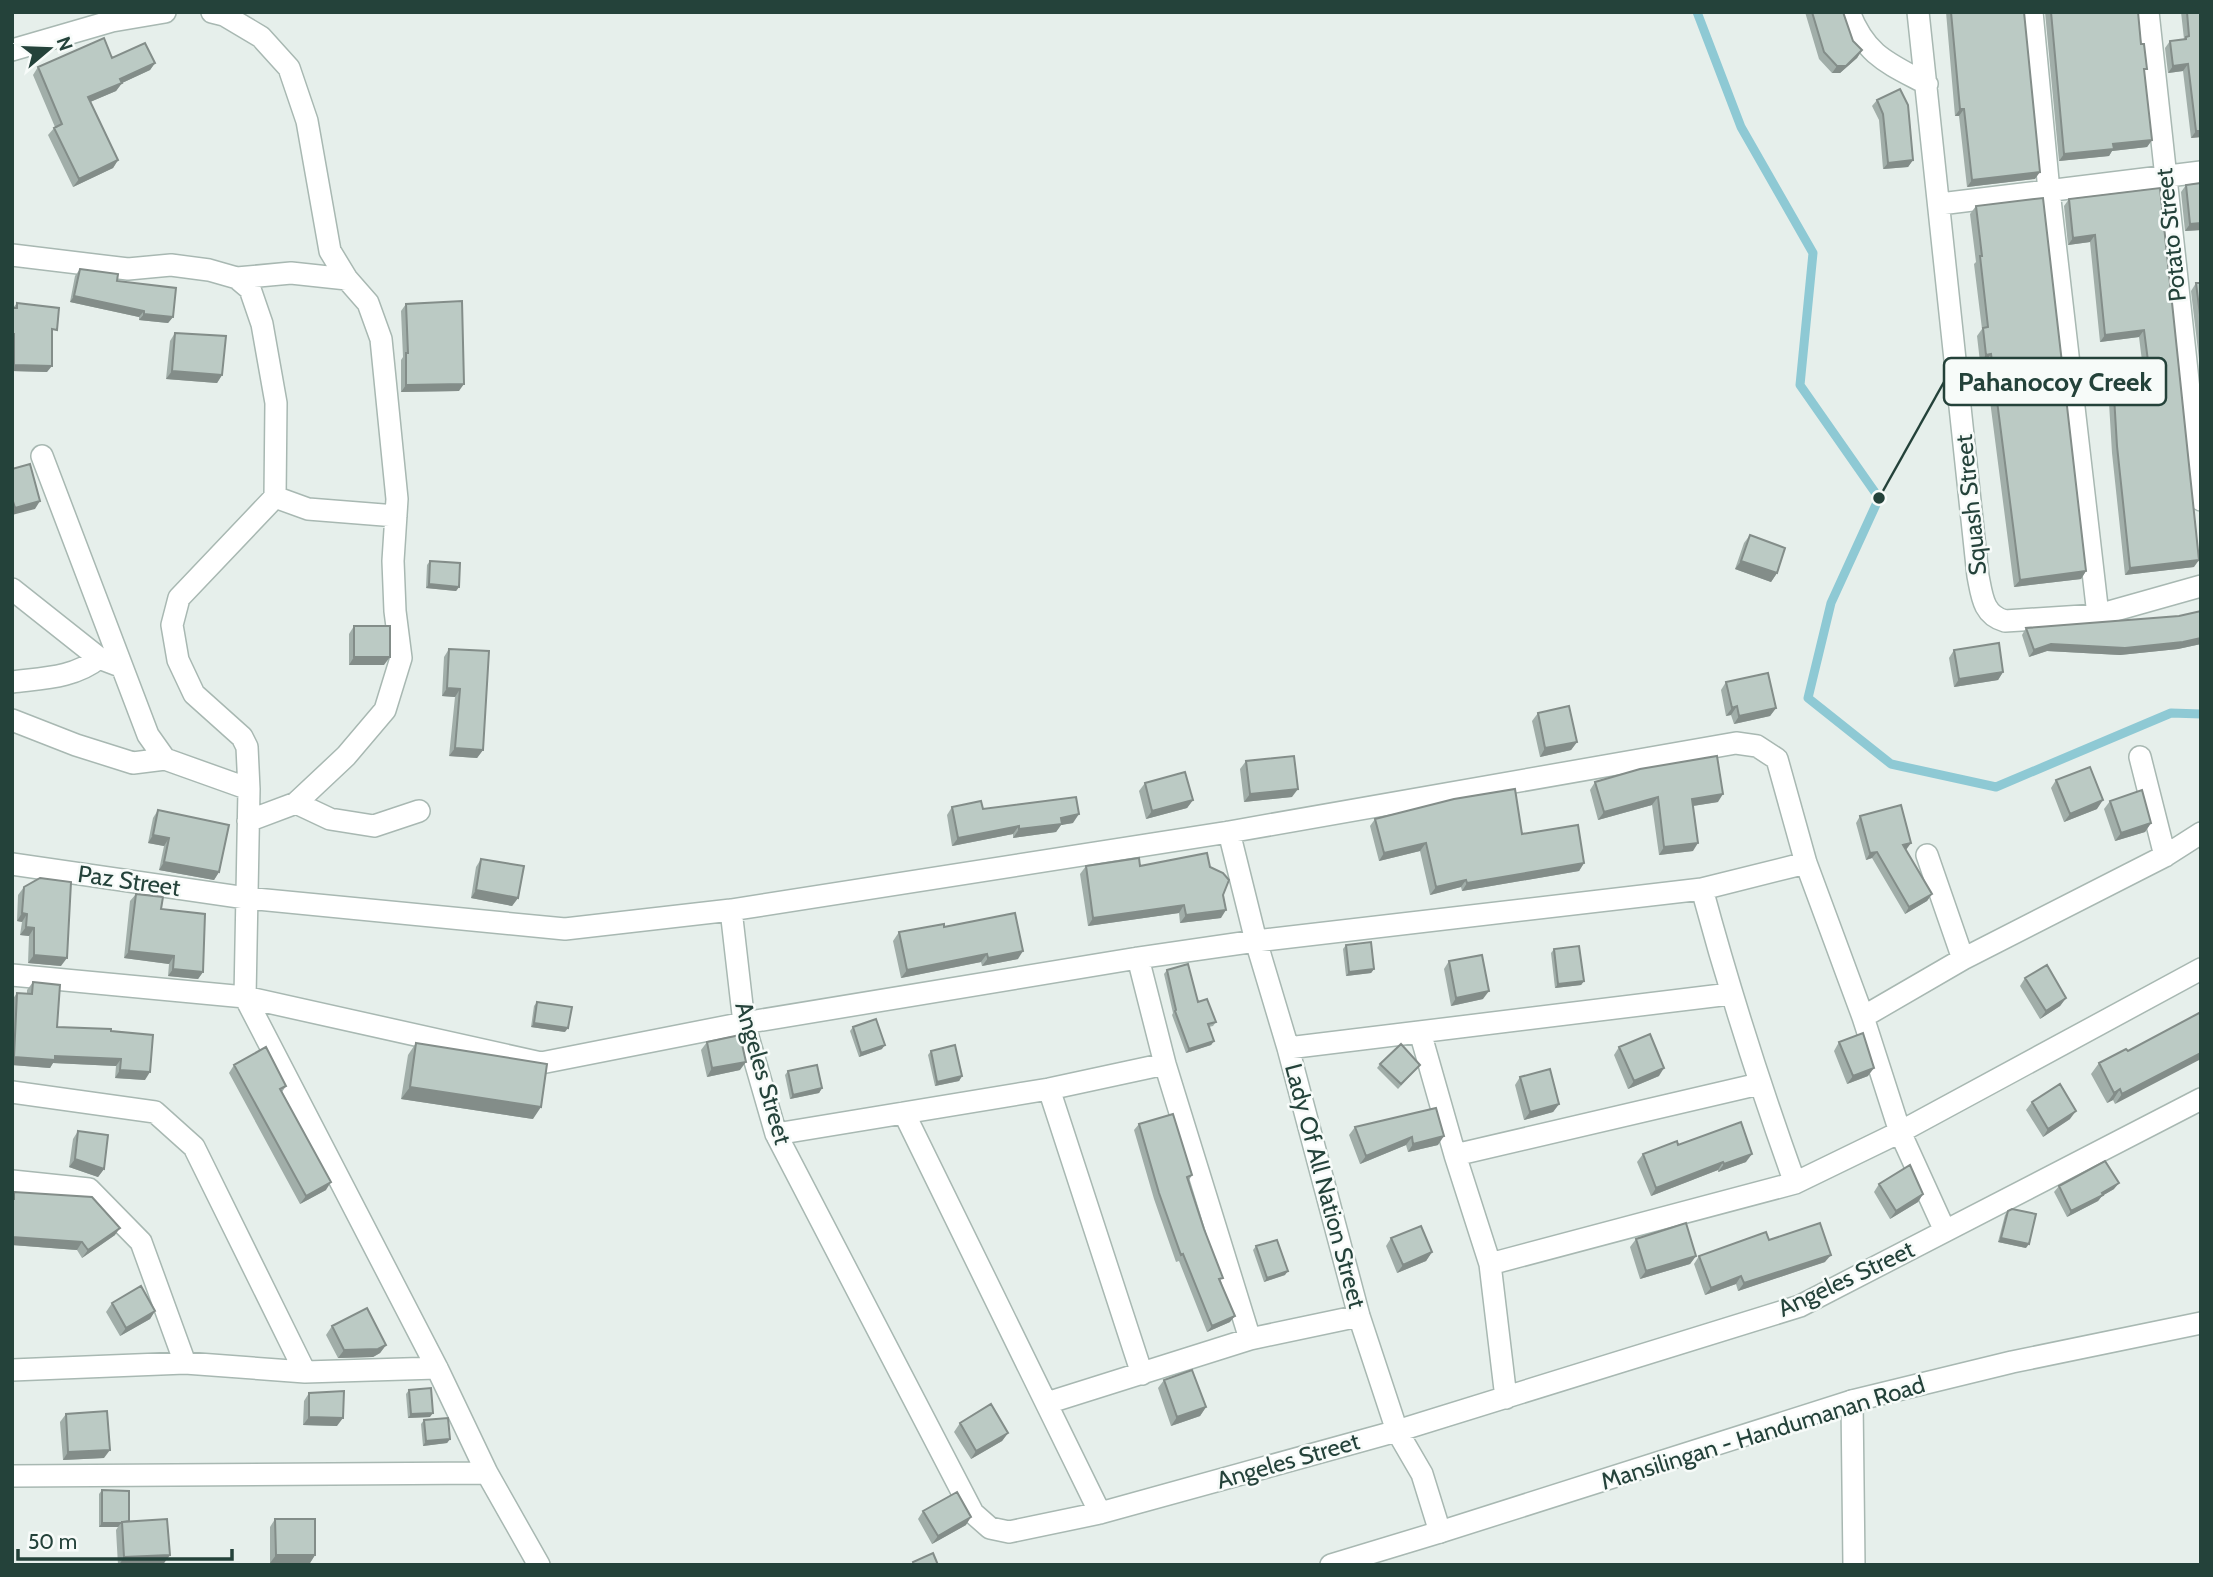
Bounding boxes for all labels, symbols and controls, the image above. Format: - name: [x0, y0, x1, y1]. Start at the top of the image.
- north arrow: [14, 14, 84, 84]
- text: N: [52, 34, 78, 54]
- street label: Potato Street: [2149, 167, 2192, 303]
- callout: Pahanocoy Creek: [1944, 358, 2166, 405]
- text: Pahanocoy Creek: [1958, 366, 2152, 398]
- street label: Squash Street: [1949, 433, 1992, 577]
- street label: Paz Street: [76, 859, 182, 902]
- street label: Angeles Street: [729, 998, 798, 1148]
- street label: Lady Of All Nation Street: [1279, 1060, 1372, 1311]
- street label: Angeles Street: [1773, 1234, 1919, 1323]
- street label: Mansilingan - Handumanan Road: [1597, 1369, 1928, 1496]
- street label: Angeles Street: [1213, 1426, 1363, 1495]
- scale bar: [18, 1518, 231, 1562]
- text: 50 m: [28, 1529, 77, 1554]

